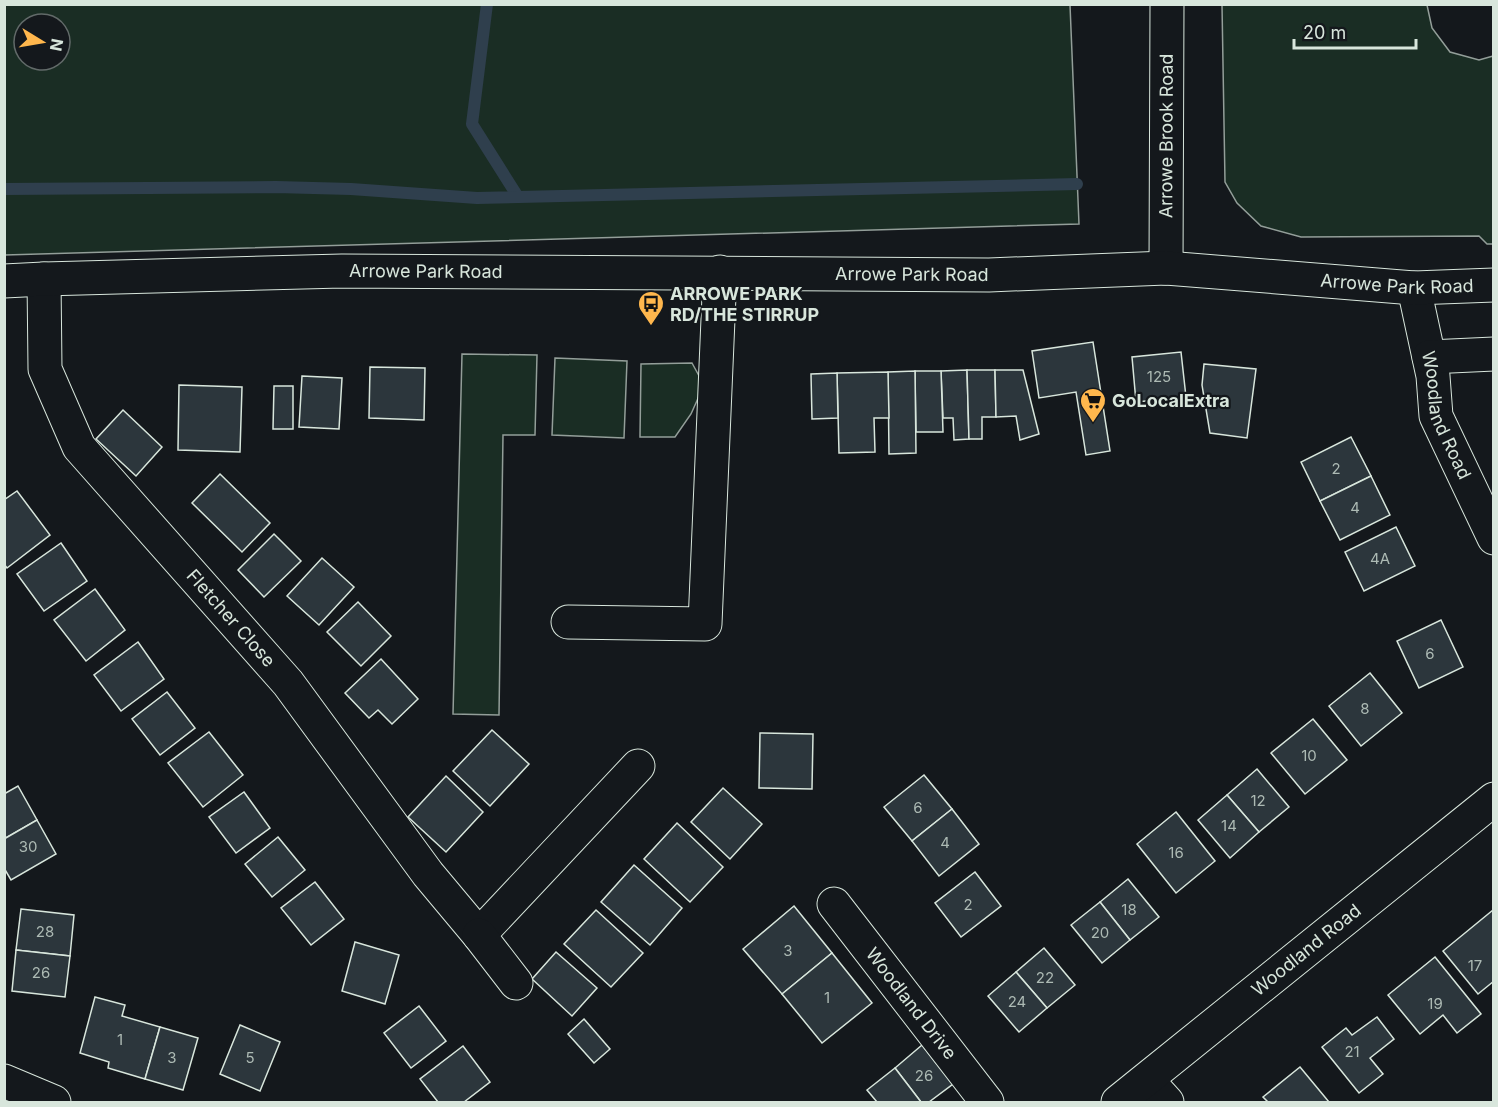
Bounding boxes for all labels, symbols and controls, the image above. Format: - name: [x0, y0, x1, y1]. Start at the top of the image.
- north arrow: [12, 12, 72, 72]
- scale bar: [1294, 12, 1416, 50]
- text: 20 m: [1303, 22, 1346, 43]
- text: N: [46, 37, 68, 53]
- street label: Arrowe Brook Road: [1155, 54, 1177, 218]
- street label: Arrowe Park Road: [349, 260, 503, 282]
- street label: Arrowe Park Road: [835, 263, 989, 285]
- street label: Arrowe Park Road: [1320, 269, 1474, 298]
- place label: ARROWE PARK RD/THE STIRRUP: [670, 283, 819, 325]
- bus stop icon: ARROWE PARK RD/THE STIRRUP: [636, 289, 666, 327]
- street label: Woodland Road: [1418, 349, 1476, 483]
- house number: 125: [1147, 367, 1171, 386]
- supermarket icon: GoLocalExtra: [1078, 386, 1108, 424]
- place label: GoLocalExtra: [1112, 390, 1230, 411]
- house number: 2: [1331, 459, 1341, 478]
- house number: 4: [1350, 498, 1360, 517]
- house number: 4A: [1370, 549, 1390, 568]
- street label: Fletcher Close: [183, 565, 280, 671]
- house number: 6: [1425, 644, 1435, 663]
- house number: 8: [1360, 699, 1370, 718]
- house number: 10: [1301, 746, 1317, 765]
- house number: 12: [1250, 791, 1266, 810]
- house number: 6: [913, 798, 923, 817]
- house number: 14: [1221, 816, 1237, 835]
- house number: 4: [940, 833, 950, 852]
- house number: 30: [19, 837, 37, 856]
- house number: 16: [1168, 843, 1184, 862]
- house number: 2: [963, 895, 973, 914]
- house number: 18: [1121, 900, 1137, 919]
- street label: Woodland Road: [1247, 900, 1365, 1000]
- house number: 28: [36, 922, 54, 941]
- house number: 20: [1091, 923, 1109, 942]
- house number: 3: [783, 941, 793, 960]
- street label: Woodland Drive: [862, 943, 961, 1063]
- house number: 17: [1468, 956, 1482, 975]
- house number: 26: [32, 963, 50, 982]
- house number: 22: [1036, 968, 1054, 987]
- house number: 1: [824, 988, 830, 1007]
- house number: 24: [1008, 992, 1026, 1011]
- house number: 19: [1427, 994, 1443, 1013]
- house number: 1: [117, 1030, 123, 1049]
- house number: 21: [1344, 1042, 1360, 1061]
- house number: 3: [167, 1048, 177, 1067]
- house number: 5: [245, 1048, 255, 1067]
- house number: 26: [915, 1066, 933, 1085]

